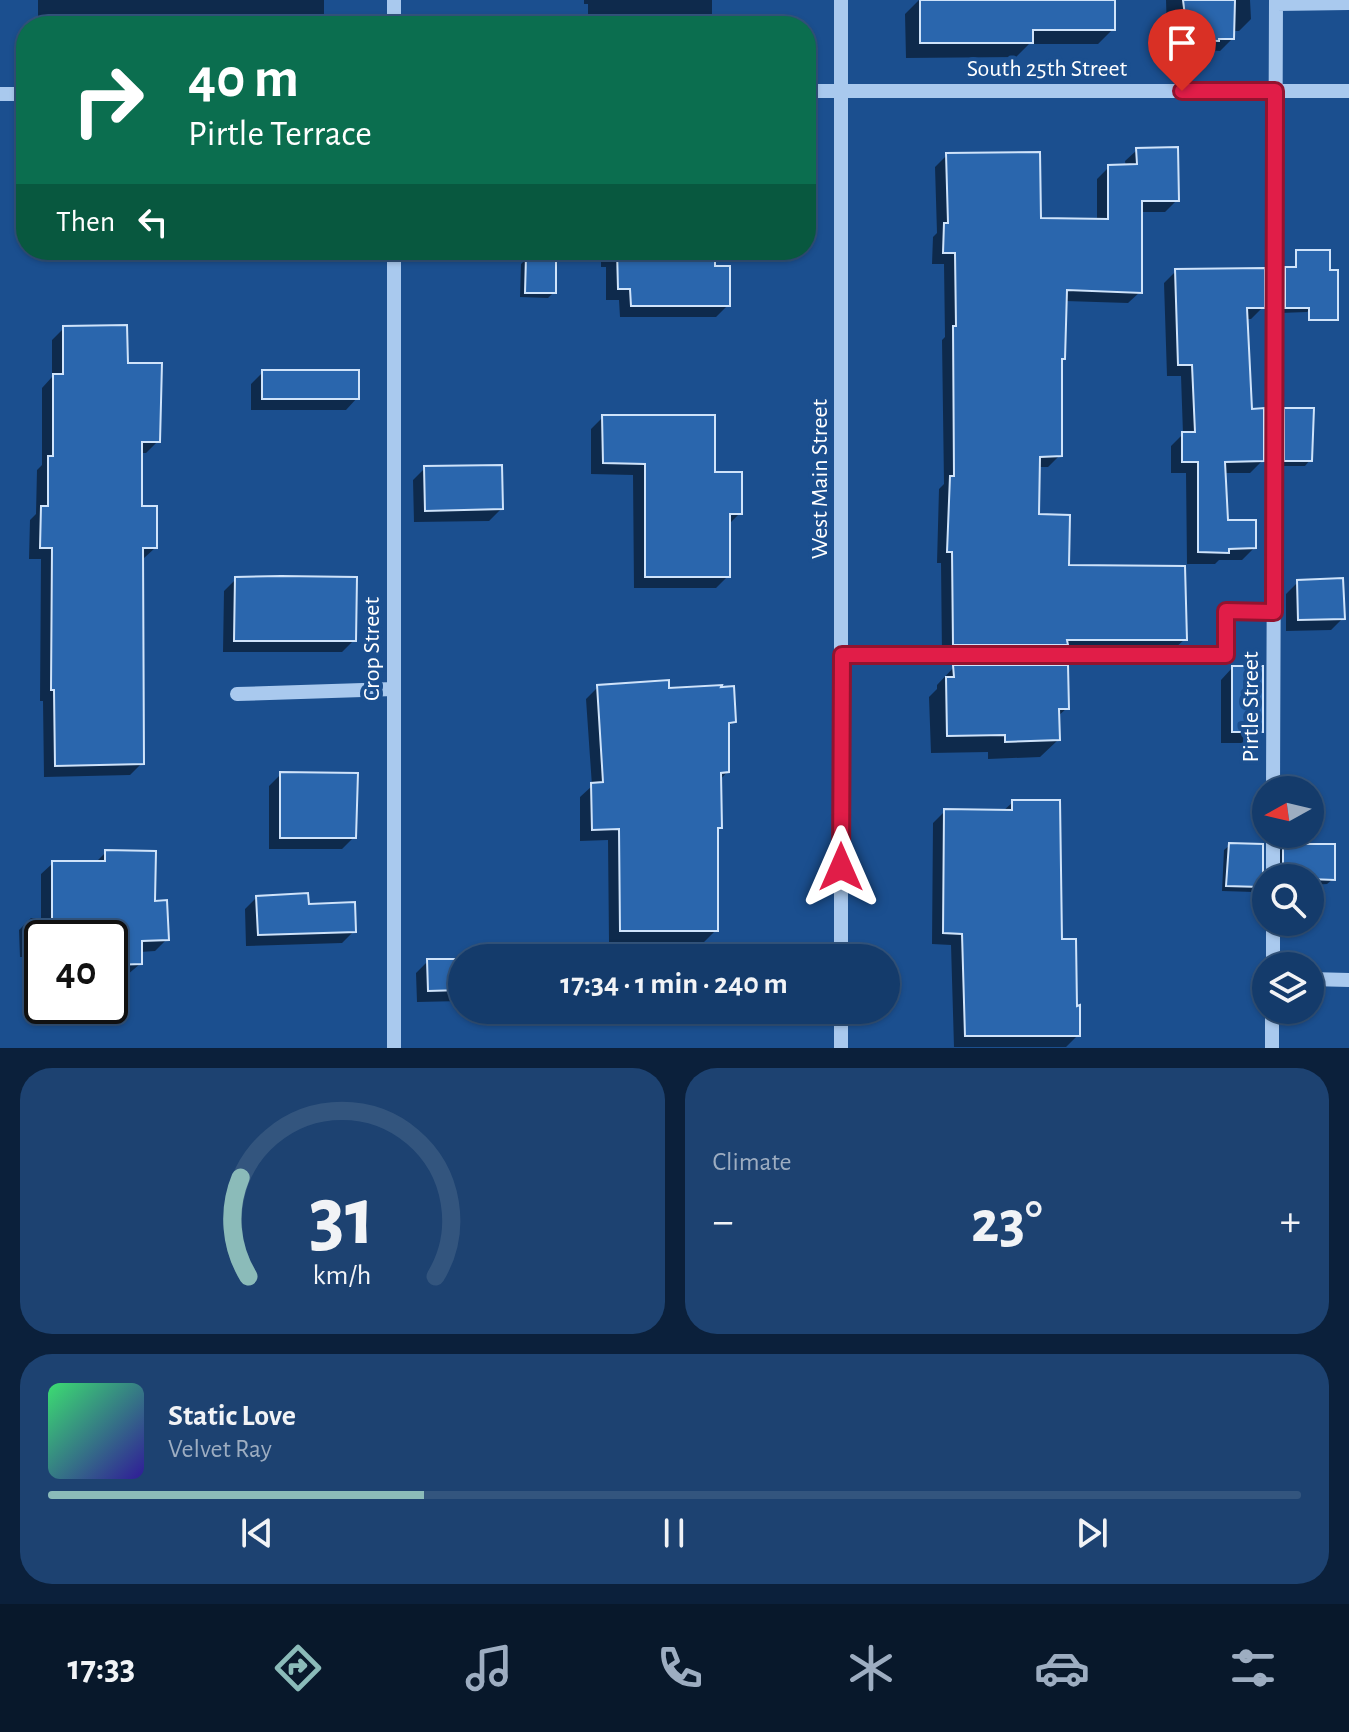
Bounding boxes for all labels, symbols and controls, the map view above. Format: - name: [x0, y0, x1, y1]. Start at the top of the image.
- pin: [1148, 9, 1216, 91]
- icon: arrive: [1160, 21, 1204, 65]
- icon: right: [56, 48, 160, 152]
- text: 40 m: [188, 51, 299, 107]
- street label: South 25th Street: [967, 57, 1128, 81]
- text: Pirtle Terrace: [188, 116, 372, 152]
- icon: left: [131, 200, 175, 244]
- text: Then: [56, 207, 115, 237]
- street label: West Main Street: [808, 398, 832, 559]
- street label: Crop Street: [360, 597, 384, 701]
- street label: Pirtle Street: [1239, 651, 1263, 763]
- north arrow: [1252, 776, 1324, 848]
- map controls: [1252, 776, 1324, 1024]
- position arrow: [799, 825, 883, 909]
- button: search: [1252, 864, 1324, 936]
- speed limit sign: 40: [24, 920, 128, 1024]
- button: layers: [1252, 952, 1324, 1024]
- text: 17:34 · 1 min · 240 m: [560, 969, 788, 999]
- text: Climate: [713, 1149, 791, 1175]
- text: 31: [309, 1176, 375, 1260]
- text: 23°: [971, 1193, 1043, 1253]
- text: −: [713, 1200, 734, 1244]
- text: +: [1280, 1200, 1301, 1244]
- text: km/h: [313, 1261, 372, 1290]
- text: Static Love: [168, 1401, 296, 1431]
- text: Velvet Ray: [168, 1436, 272, 1462]
- icon: previous: [235, 1511, 279, 1555]
- icon: pause: [652, 1511, 696, 1555]
- icon: next: [1070, 1511, 1114, 1555]
- icon: directions: [270, 1640, 326, 1696]
- icon: music: [461, 1640, 517, 1696]
- icon: phone: [652, 1640, 708, 1696]
- icon: climate: [843, 1640, 899, 1696]
- icon: car: [1034, 1640, 1090, 1696]
- icon: filters: [1225, 1640, 1281, 1696]
- text: 17:33: [68, 1650, 135, 1686]

